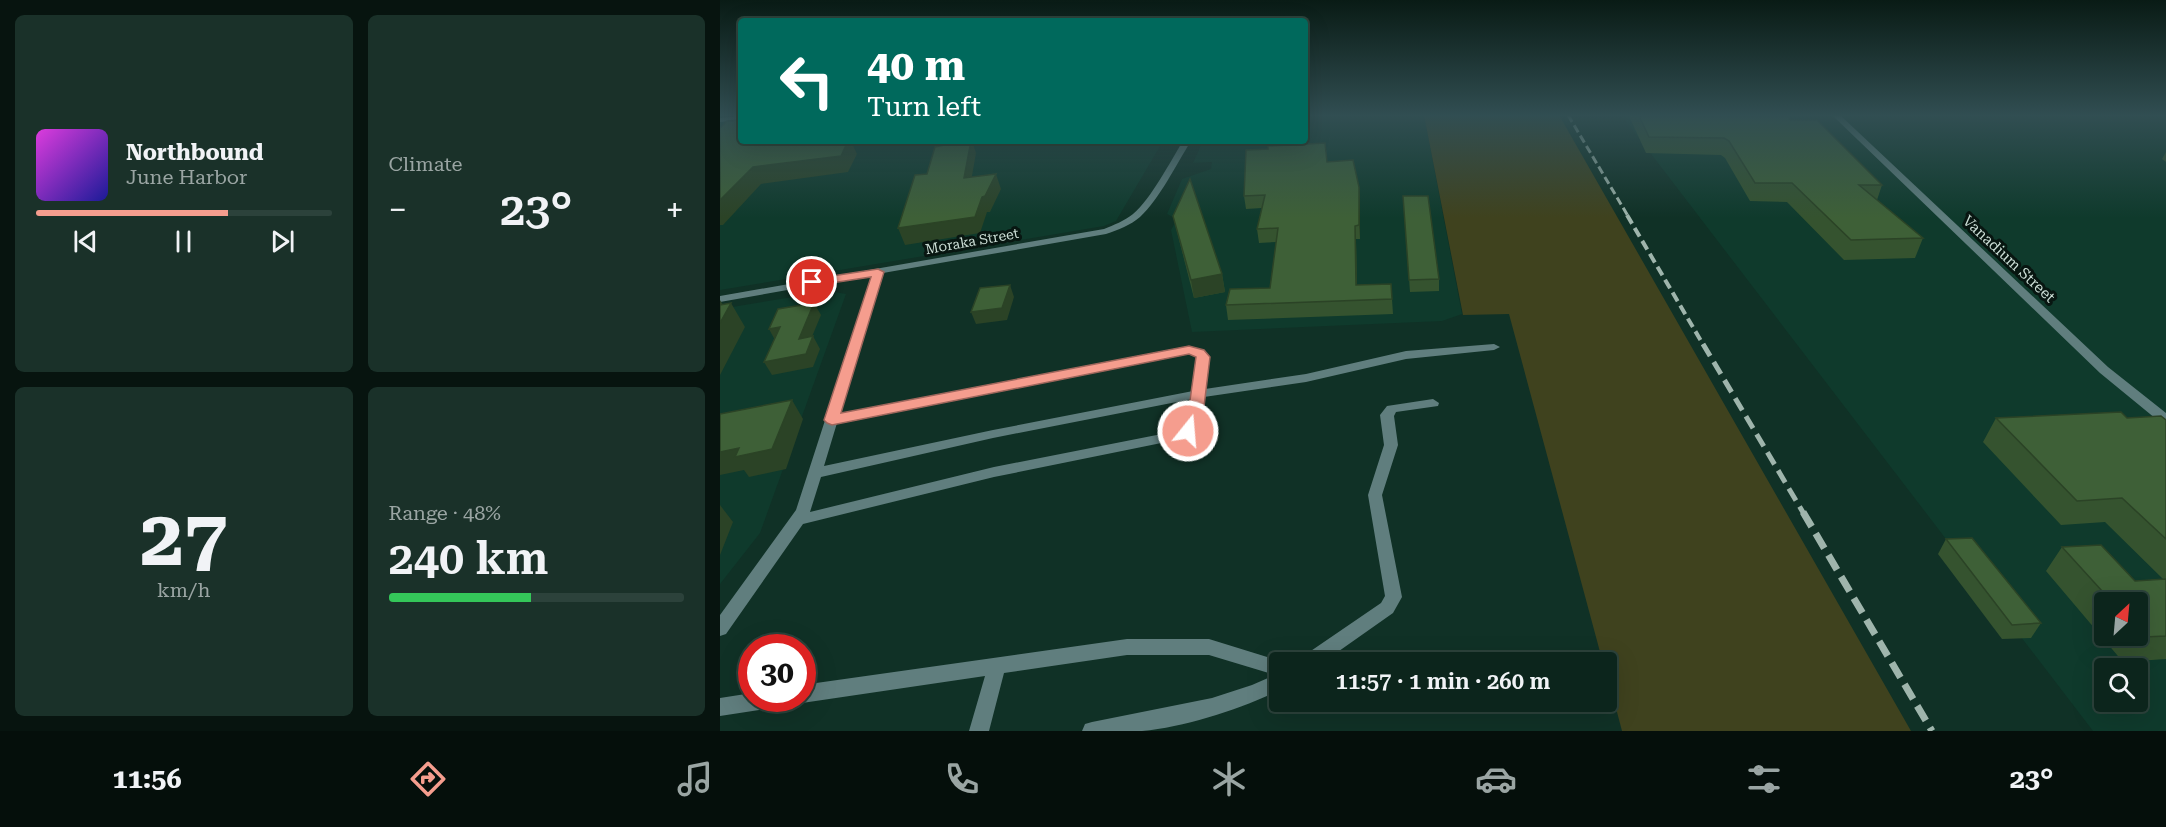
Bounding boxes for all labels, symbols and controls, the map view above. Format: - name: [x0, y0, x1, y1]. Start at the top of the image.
- text: 40 m: [867, 41, 965, 90]
- icon: left: [768, 42, 846, 120]
- text: Turn left: [867, 91, 981, 123]
- text: Northbound: [126, 140, 264, 165]
- text: Climate: [389, 152, 463, 176]
- text: June Harbor: [126, 165, 247, 189]
- text: 23°: [500, 183, 573, 236]
- text: −: [389, 190, 407, 229]
- text: +: [666, 190, 684, 229]
- street label: Vanadium Street: [1959, 212, 2059, 307]
- icon: previous: [69, 225, 102, 258]
- icon: pause: [167, 225, 200, 258]
- icon: next: [266, 225, 299, 258]
- street label: Moraka Street: [924, 225, 1020, 257]
- pin: [786, 256, 837, 307]
- icon: arrive: [795, 265, 828, 298]
- position arrow: [1156, 399, 1220, 463]
- text: 27: [140, 493, 227, 584]
- text: Range · 48%: [389, 501, 501, 525]
- text: 240 km: [389, 532, 548, 585]
- text: km/h: [157, 578, 211, 602]
- north arrow: [2094, 592, 2148, 646]
- map controls: [2094, 592, 2148, 712]
- speed limit sign: 30: [738, 634, 816, 712]
- button: search: [2094, 658, 2148, 712]
- text: 11:57 · 1 min · 260 m: [1336, 669, 1550, 694]
- icon: directions: [407, 758, 449, 800]
- icon: music: [674, 758, 716, 800]
- icon: phone: [941, 758, 983, 800]
- icon: climate: [1208, 758, 1250, 800]
- icon: car: [1475, 758, 1517, 800]
- icon: filters: [1743, 758, 1785, 800]
- text: 11:56: [113, 763, 182, 795]
- text: 23°: [2010, 763, 2053, 795]

